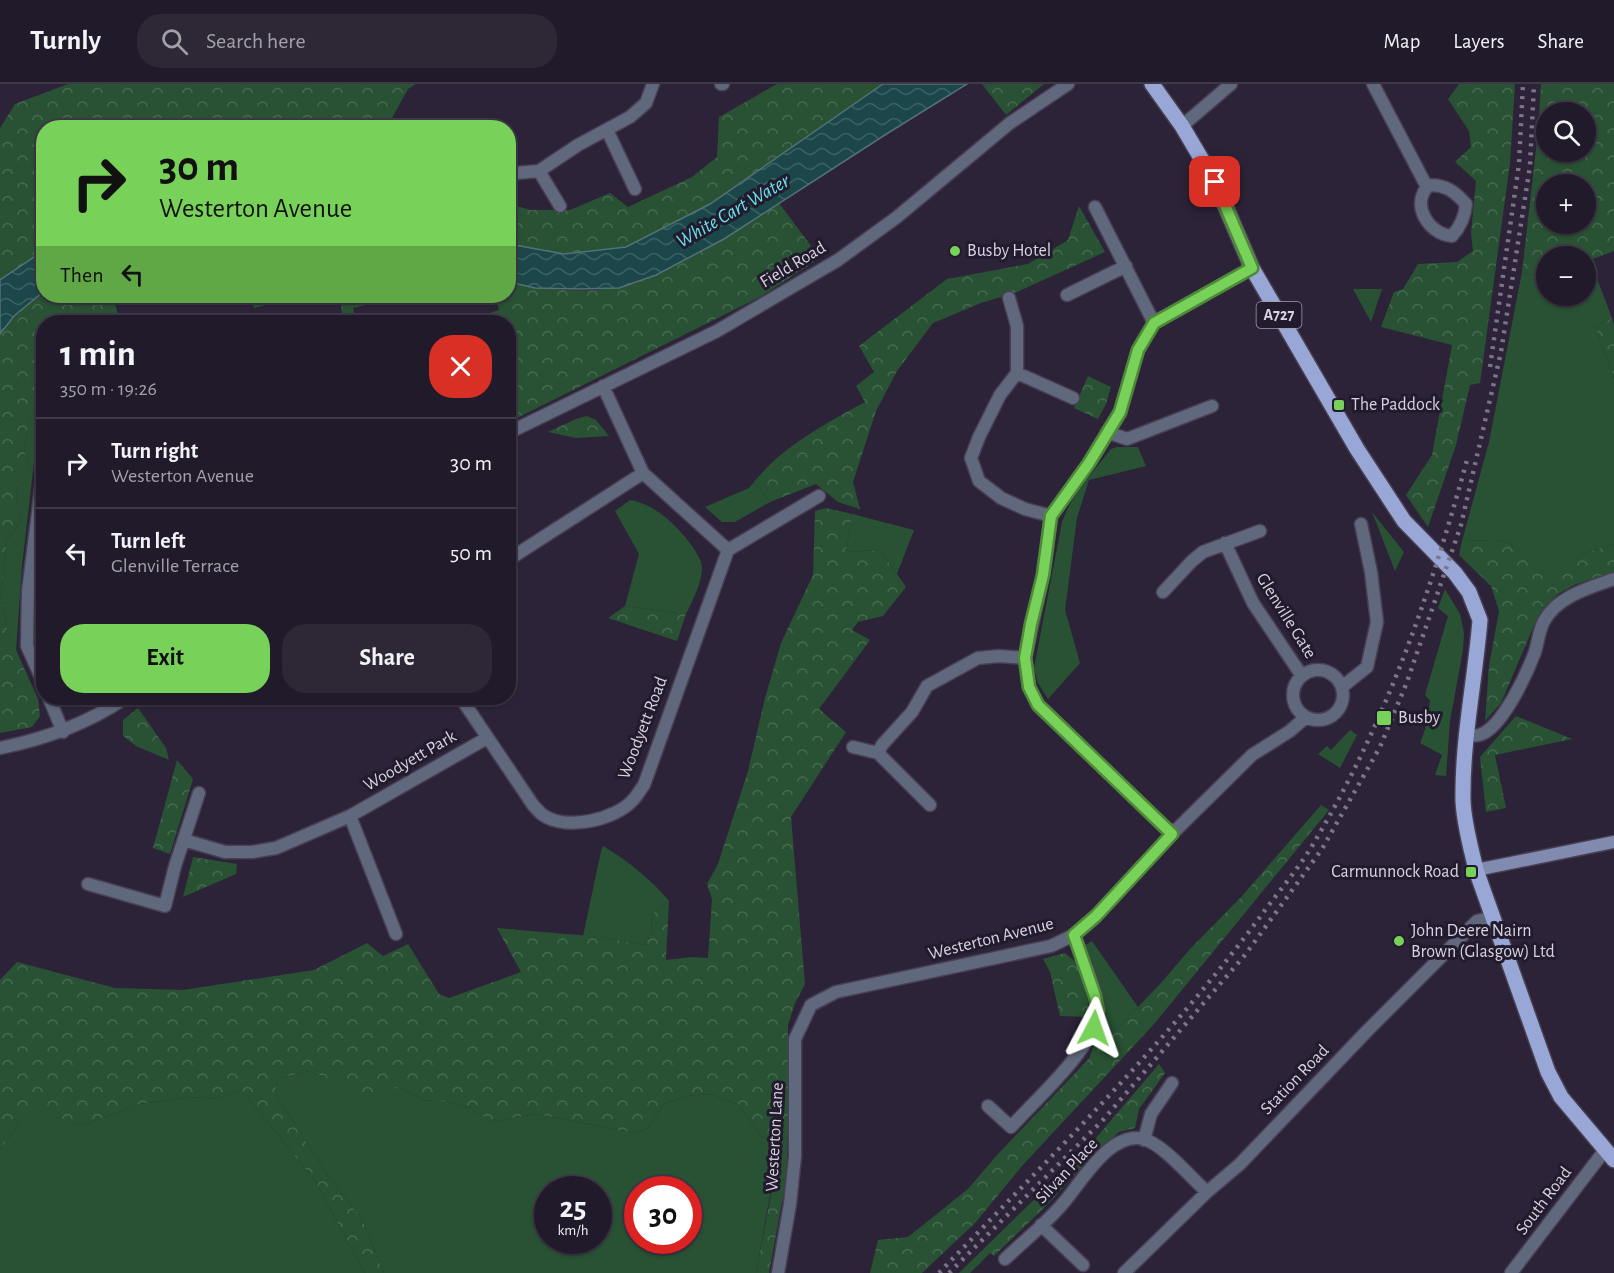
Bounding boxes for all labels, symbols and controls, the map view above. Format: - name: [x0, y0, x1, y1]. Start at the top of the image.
- search box: [137, 14, 557, 68]
- icon: search: [158, 25, 191, 58]
- text: Turnly: [30, 27, 101, 55]
- text: Search here: [206, 30, 306, 52]
- text: Map: [1384, 31, 1420, 52]
- text: Layers: [1453, 31, 1504, 52]
- text: Share: [1537, 31, 1584, 52]
- map controls: [1536, 102, 1596, 306]
- button: search: [1536, 102, 1596, 162]
- icon: right: [60, 144, 138, 222]
- text: 30 m: [159, 146, 239, 188]
- pin: [1189, 156, 1240, 207]
- icon: arrive: [1198, 165, 1231, 198]
- water label: White Cart Water: [673, 170, 793, 251]
- button: +: [1536, 174, 1596, 234]
- text: Westerton Avenue: [159, 195, 352, 222]
- street label: Field Road: [757, 238, 829, 292]
- place label: Busby Hotel: [967, 242, 1051, 260]
- marker: Busby Hotel: [948, 244, 962, 258]
- button: −: [1536, 246, 1596, 306]
- icon: left: [116, 258, 149, 291]
- text: Then: [60, 264, 104, 286]
- road number: A727: [1256, 302, 1302, 328]
- button: close: [429, 335, 492, 398]
- text: 1 min: [60, 336, 136, 372]
- text: 350 m · 19:26: [60, 379, 157, 399]
- place label: The Paddock: [1351, 396, 1441, 414]
- marker: The Paddock: [1332, 398, 1346, 412]
- text: Turn right: [111, 440, 198, 462]
- icon: right: [60, 447, 93, 480]
- text: 30 m: [450, 452, 492, 474]
- text: Westerton Avenue: [111, 466, 254, 486]
- text: Turn left: [111, 530, 185, 552]
- icon: left: [60, 537, 93, 570]
- text: 50 m: [450, 542, 492, 564]
- text: Glenville Terrace: [111, 556, 239, 576]
- street label: Glenville Gate: [1253, 570, 1319, 662]
- button: Exit: [60, 624, 270, 693]
- button: Share: [282, 624, 492, 693]
- street label: Woodyett Road: [615, 674, 671, 782]
- marker: Busby: [1375, 709, 1393, 727]
- place label: Busby: [1398, 709, 1441, 727]
- street label: Woodyett Park: [361, 727, 460, 795]
- place label: Carmunnock Road: [1331, 863, 1459, 881]
- marker: Carmunnock Road: [1464, 865, 1478, 879]
- street label: Westerton Avenue: [926, 915, 1056, 963]
- place label: John Deere Nairn Brown (Glasgow) Ltd: [1411, 922, 1555, 961]
- marker: John Deere Nairn Brown (Glasgow) Ltd: [1392, 934, 1406, 948]
- position arrow: [1062, 996, 1126, 1060]
- street label: Station Road: [1257, 1042, 1333, 1118]
- street label: Westerton Lane: [763, 1082, 787, 1192]
- street label: Silvan Place: [1032, 1135, 1102, 1207]
- street label: South Road: [1513, 1164, 1575, 1238]
- speed limit sign: 30: [624, 1176, 702, 1254]
- text: 25: [559, 1193, 587, 1223]
- text: km/h: [558, 1223, 588, 1238]

